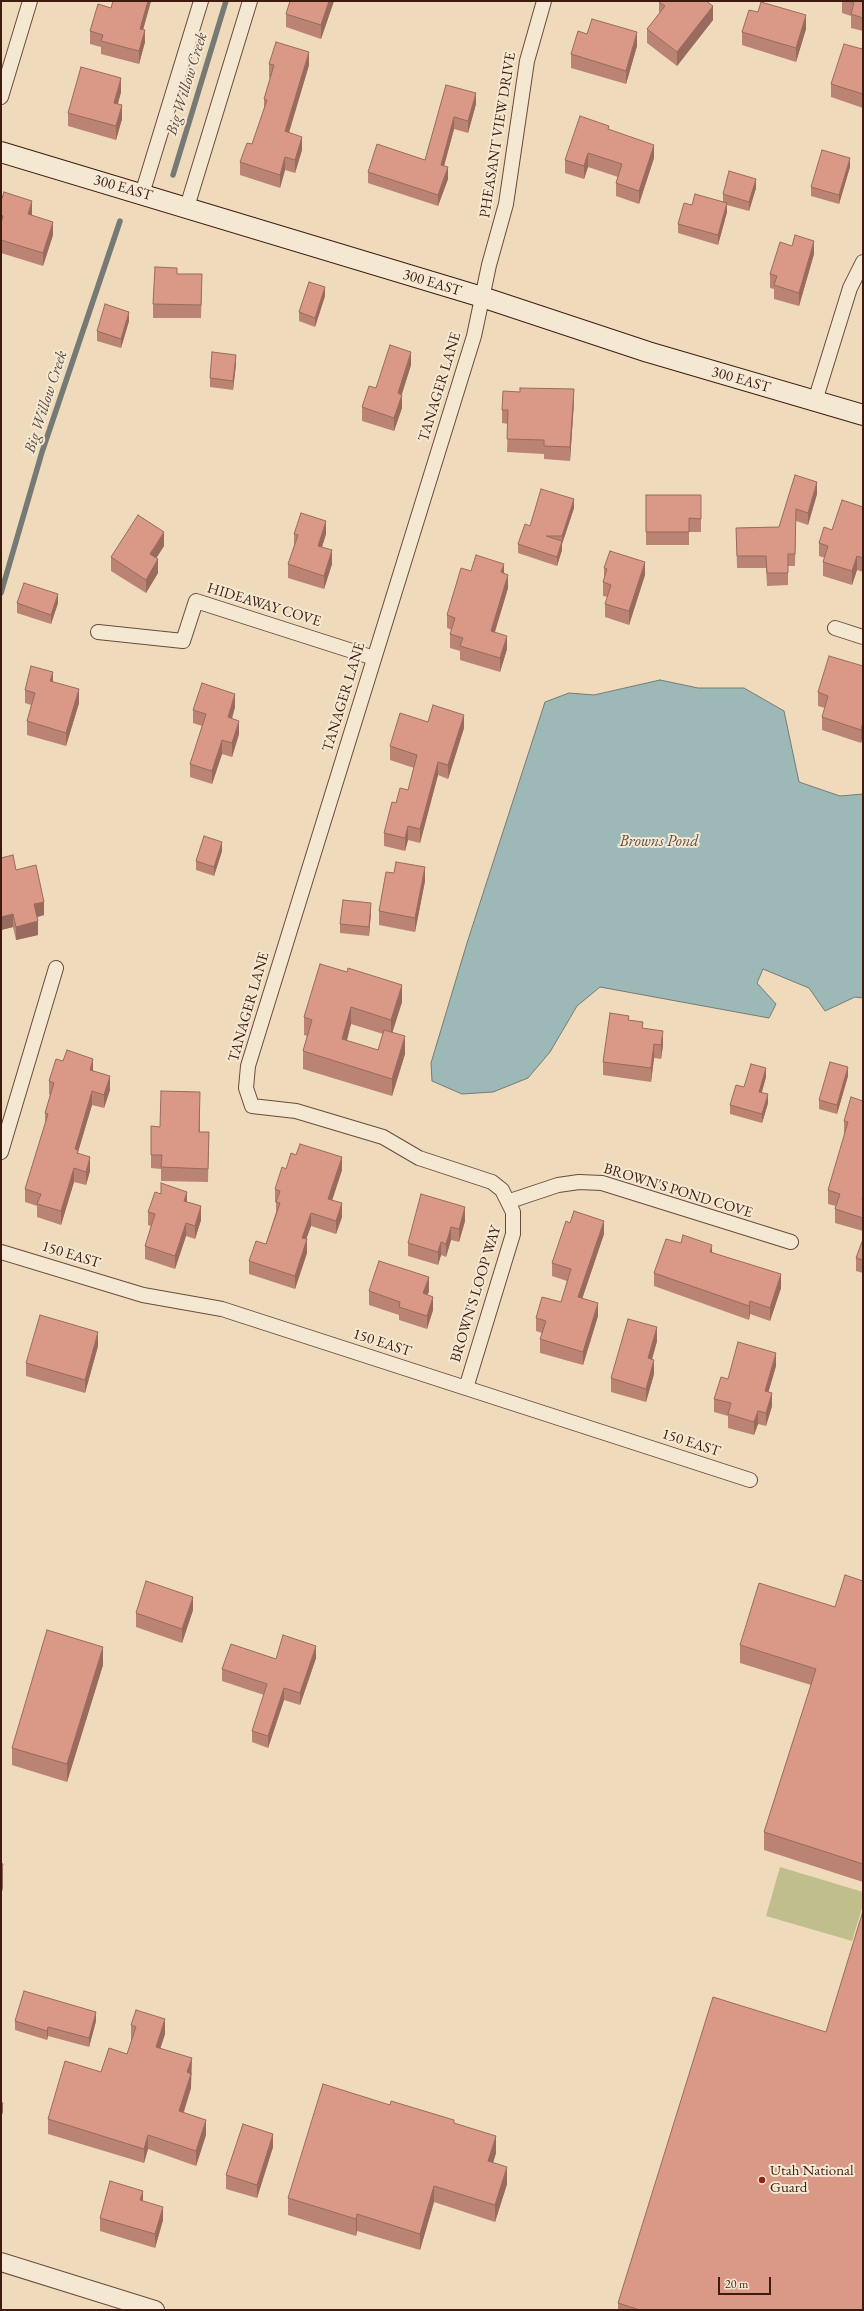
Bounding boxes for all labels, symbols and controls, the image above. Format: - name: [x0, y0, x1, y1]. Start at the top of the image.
- water label: Big Willow Creek: [162, 30, 212, 138]
- street label: PHEASANT VIEW DRIVE: [476, 51, 520, 219]
- street label: 300 EAST: [91, 171, 155, 205]
- street label: 300 EAST: [400, 266, 464, 300]
- street label: TANAGER LANE: [415, 330, 465, 444]
- water label: Big Willow Creek: [20, 348, 72, 456]
- street label: 300 EAST: [709, 363, 773, 397]
- street label: HIDEAWAY COVE: [205, 579, 323, 631]
- street label: TANAGER LANE: [319, 640, 369, 754]
- water label: Browns Pond: [619, 832, 699, 852]
- street label: TANAGER LANE: [225, 950, 273, 1064]
- street label: BROWN'S POND COVE: [601, 1160, 755, 1222]
- street label: BROWN'S LOOP WAY: [447, 1224, 505, 1364]
- street label: 150 EAST: [39, 1238, 103, 1272]
- street label: 150 EAST: [350, 1325, 414, 1361]
- street label: 150 EAST: [659, 1425, 723, 1461]
- place label: Utah National Guard: [770, 2162, 854, 2197]
- marker: Utah National Guard: [757, 2175, 767, 2185]
- scale bar: [720, 2269, 773, 2295]
- text: 20 m: [725, 2276, 748, 2292]

